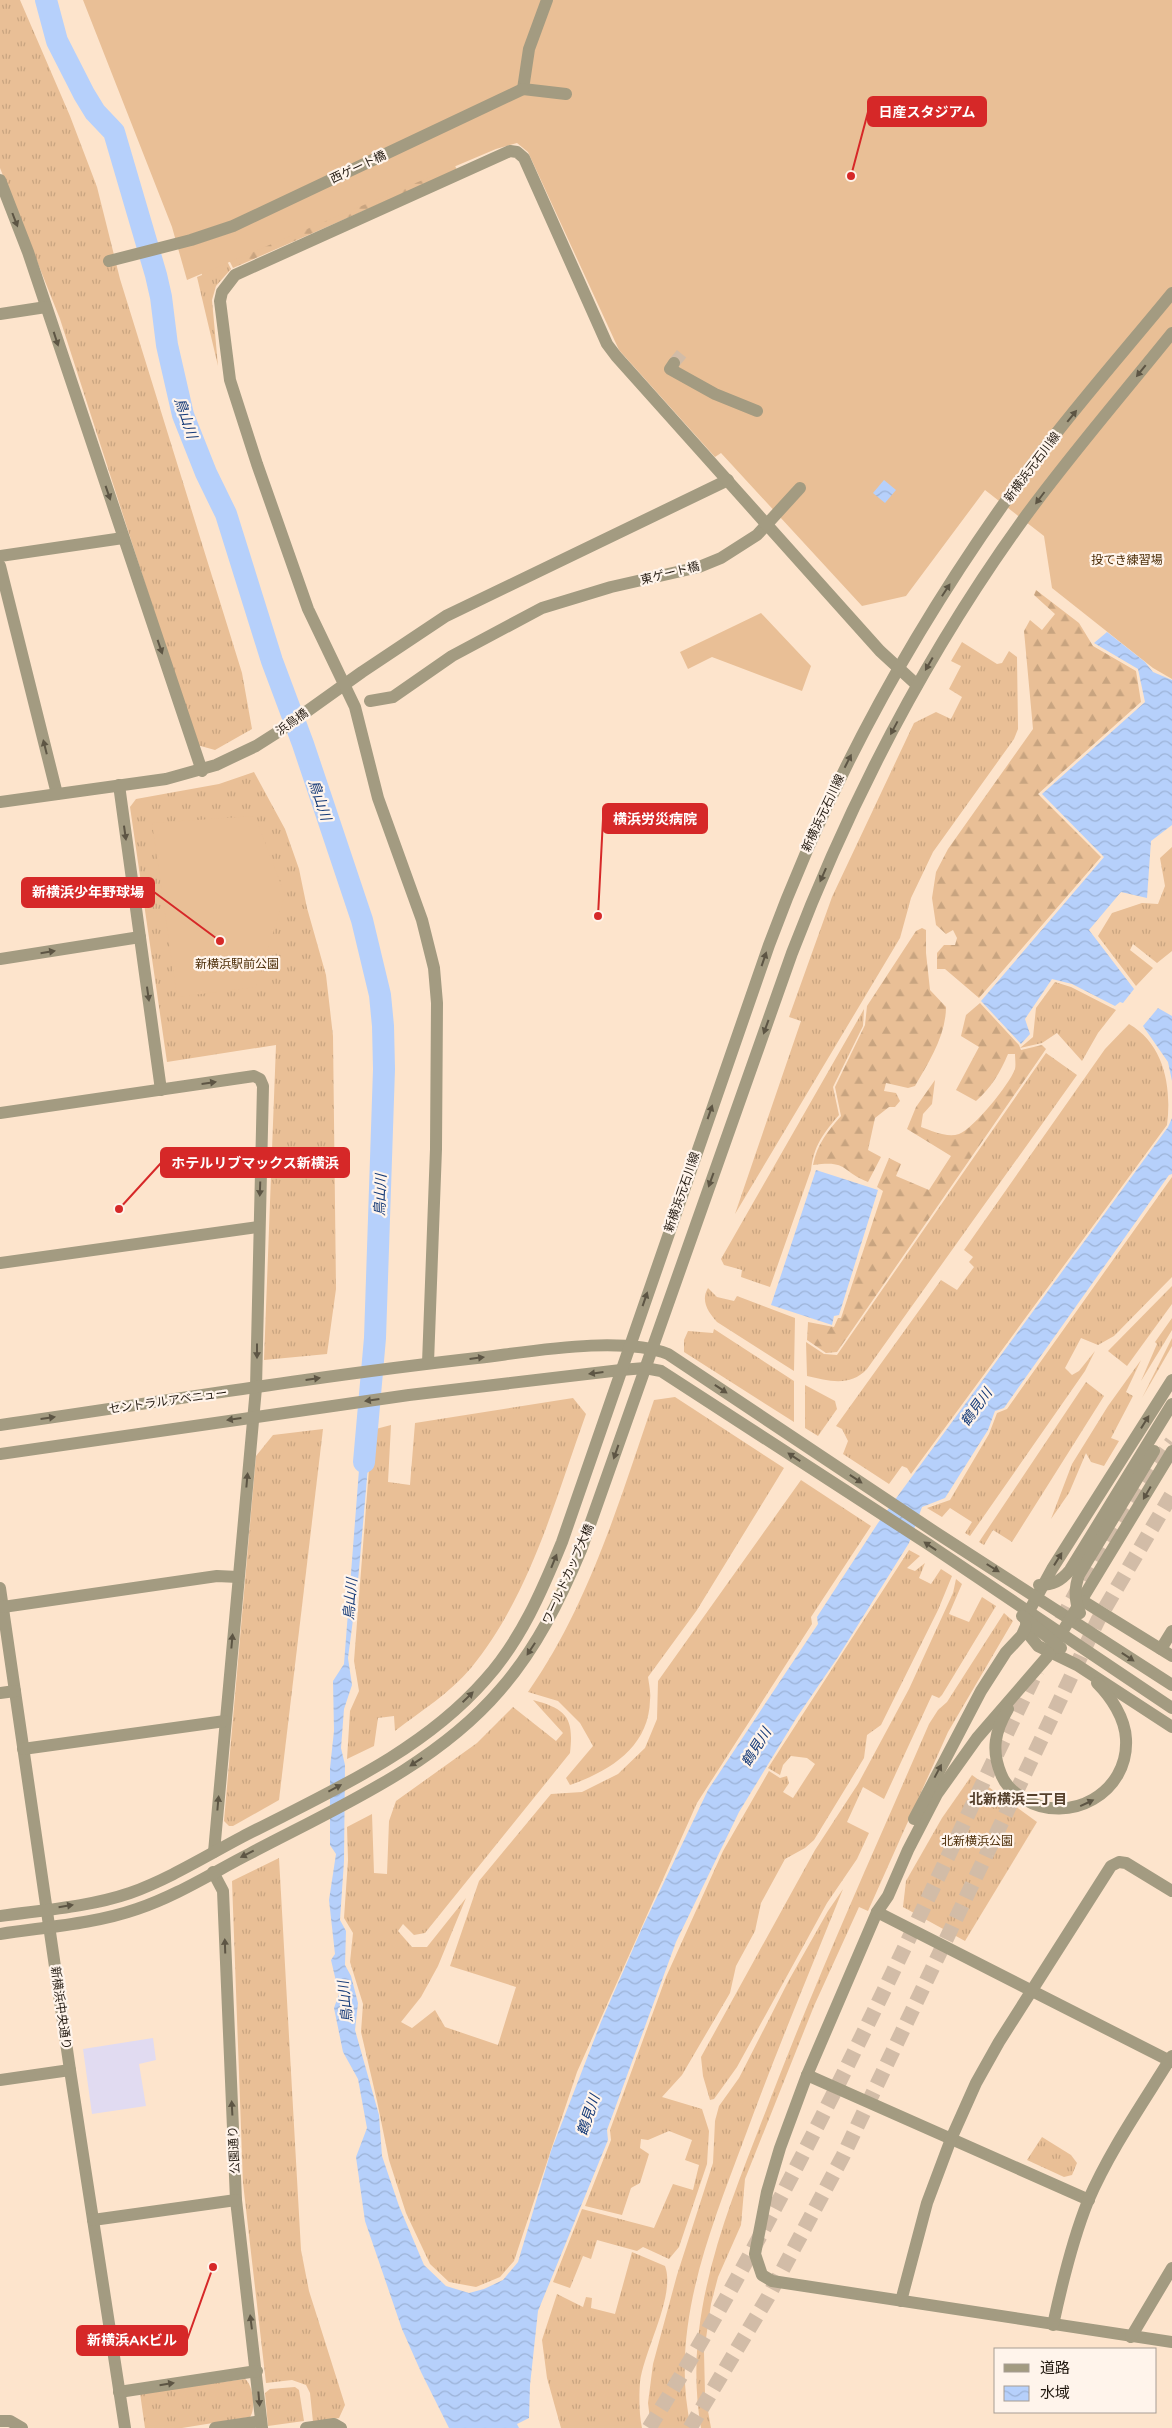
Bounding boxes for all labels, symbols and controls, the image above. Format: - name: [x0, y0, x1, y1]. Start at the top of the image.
- callout: 日産スタジアム: [868, 97, 986, 126]
- text: 日産スタジアム: [878, 104, 976, 121]
- street label: 西ゲート橋: [328, 148, 388, 186]
- one-way arrow: [11, 213, 19, 228]
- one-way arrow: [53, 332, 61, 347]
- one-way arrow: [1136, 364, 1147, 377]
- water label: 鳥山川: [171, 396, 201, 443]
- one-way arrow: [1066, 410, 1077, 423]
- street label: 新横浜元石川線: [1001, 429, 1063, 505]
- one-way arrow: [105, 486, 113, 501]
- one-way arrow: [1034, 491, 1045, 504]
- park label: 投てき練習場: [1091, 553, 1163, 567]
- street label: 東ゲート橋: [639, 559, 701, 587]
- one-way arrow: [941, 583, 950, 596]
- one-way arrow: [157, 640, 165, 655]
- one-way arrow: [925, 657, 933, 672]
- street label: 浜鳥橋: [273, 706, 311, 738]
- one-way arrow: [890, 721, 898, 736]
- one-way arrow: [41, 739, 49, 754]
- one-way arrow: [844, 754, 852, 768]
- street label: 新横浜元石川線: [799, 772, 847, 854]
- water label: 鳥山川: [305, 778, 335, 825]
- callout: 横浜労災病院: [603, 804, 707, 833]
- text: 横浜労災病院: [613, 811, 697, 828]
- one-way arrow: [122, 826, 130, 842]
- one-way arrow: [819, 868, 827, 882]
- callout: 新横浜少年野球場: [22, 878, 154, 907]
- text: 新横浜少年野球場: [32, 884, 144, 901]
- one-way arrow: [41, 947, 57, 955]
- one-way arrow: [760, 951, 768, 966]
- park label: 新横浜駅前公園: [195, 957, 279, 971]
- one-way arrow: [144, 987, 152, 1003]
- one-way arrow: [762, 1019, 769, 1034]
- one-way arrow: [202, 1078, 218, 1086]
- one-way arrow: [707, 1105, 714, 1120]
- callout: ホテルリブマックス新横浜: [161, 1148, 349, 1177]
- street label: 新横浜元石川線: [662, 1150, 702, 1234]
- text: ホテルリブマックス新横浜: [171, 1155, 339, 1172]
- water label: 鳥山川: [371, 1172, 390, 1216]
- one-way arrow: [707, 1172, 714, 1187]
- one-way arrow: [255, 1181, 263, 1197]
- one-way arrow: [641, 1291, 649, 1306]
- one-way arrow: [253, 1344, 261, 1360]
- one-way arrow: [469, 1354, 485, 1362]
- one-way arrow: [588, 1369, 604, 1377]
- one-way arrow: [305, 1375, 321, 1383]
- one-way arrow: [714, 1384, 728, 1394]
- water label: 鶴見川: [957, 1384, 997, 1429]
- street label: セントラルアベニュー: [108, 1386, 228, 1416]
- one-way arrow: [363, 1397, 379, 1405]
- one-way arrow: [41, 1414, 57, 1422]
- one-way arrow: [225, 1416, 241, 1424]
- one-way arrow: [1140, 1416, 1150, 1429]
- one-way arrow: [611, 1445, 619, 1460]
- one-way arrow: [788, 1452, 801, 1461]
- one-way arrow: [244, 1471, 252, 1487]
- one-way arrow: [849, 1474, 863, 1484]
- one-way arrow: [1143, 1486, 1152, 1499]
- street label: ワールドカップ大橋: [540, 1522, 596, 1626]
- one-way arrow: [924, 1541, 937, 1550]
- one-way arrow: [1053, 1553, 1063, 1566]
- one-way arrow: [551, 1554, 559, 1568]
- one-way arrow: [986, 1563, 999, 1572]
- water label: 鳥山川: [340, 1575, 361, 1621]
- one-way arrow: [229, 1633, 237, 1649]
- one-way arrow: [526, 1642, 535, 1656]
- one-way arrow: [1122, 1652, 1135, 1661]
- one-way arrow: [462, 1692, 474, 1704]
- water label: 鶴見川: [738, 1723, 776, 1770]
- one-way arrow: [409, 1757, 422, 1767]
- one-way arrow: [934, 1764, 942, 1778]
- one-way arrow: [328, 1784, 341, 1793]
- district label: 北新横浜二丁目: [969, 1791, 1067, 1808]
- one-way arrow: [214, 1795, 222, 1811]
- one-way arrow: [1080, 1798, 1095, 1807]
- park label: 北新横浜公園: [941, 1834, 1013, 1848]
- one-way arrow: [240, 1850, 254, 1858]
- one-way arrow: [58, 1902, 74, 1910]
- one-way arrow: [221, 1938, 229, 1954]
- street label: 新横浜中央通り: [48, 1965, 74, 2051]
- water label: 鳥山川: [335, 1978, 356, 2024]
- water label: 鶴見川: [574, 2091, 604, 2138]
- one-way arrow: [227, 2100, 235, 2116]
- street label: 公園通り: [226, 2126, 242, 2174]
- one-way arrow: [247, 2314, 255, 2330]
- callout: 新横浜AKビル: [77, 2326, 187, 2355]
- text: 新横浜AKビル: [87, 2332, 177, 2349]
- legend: [994, 2348, 1157, 2413]
- text: 道路: [1040, 2359, 1070, 2377]
- one-way arrow: [160, 2380, 176, 2388]
- text: 水域: [1040, 2384, 1070, 2402]
- one-way arrow: [256, 2392, 264, 2408]

